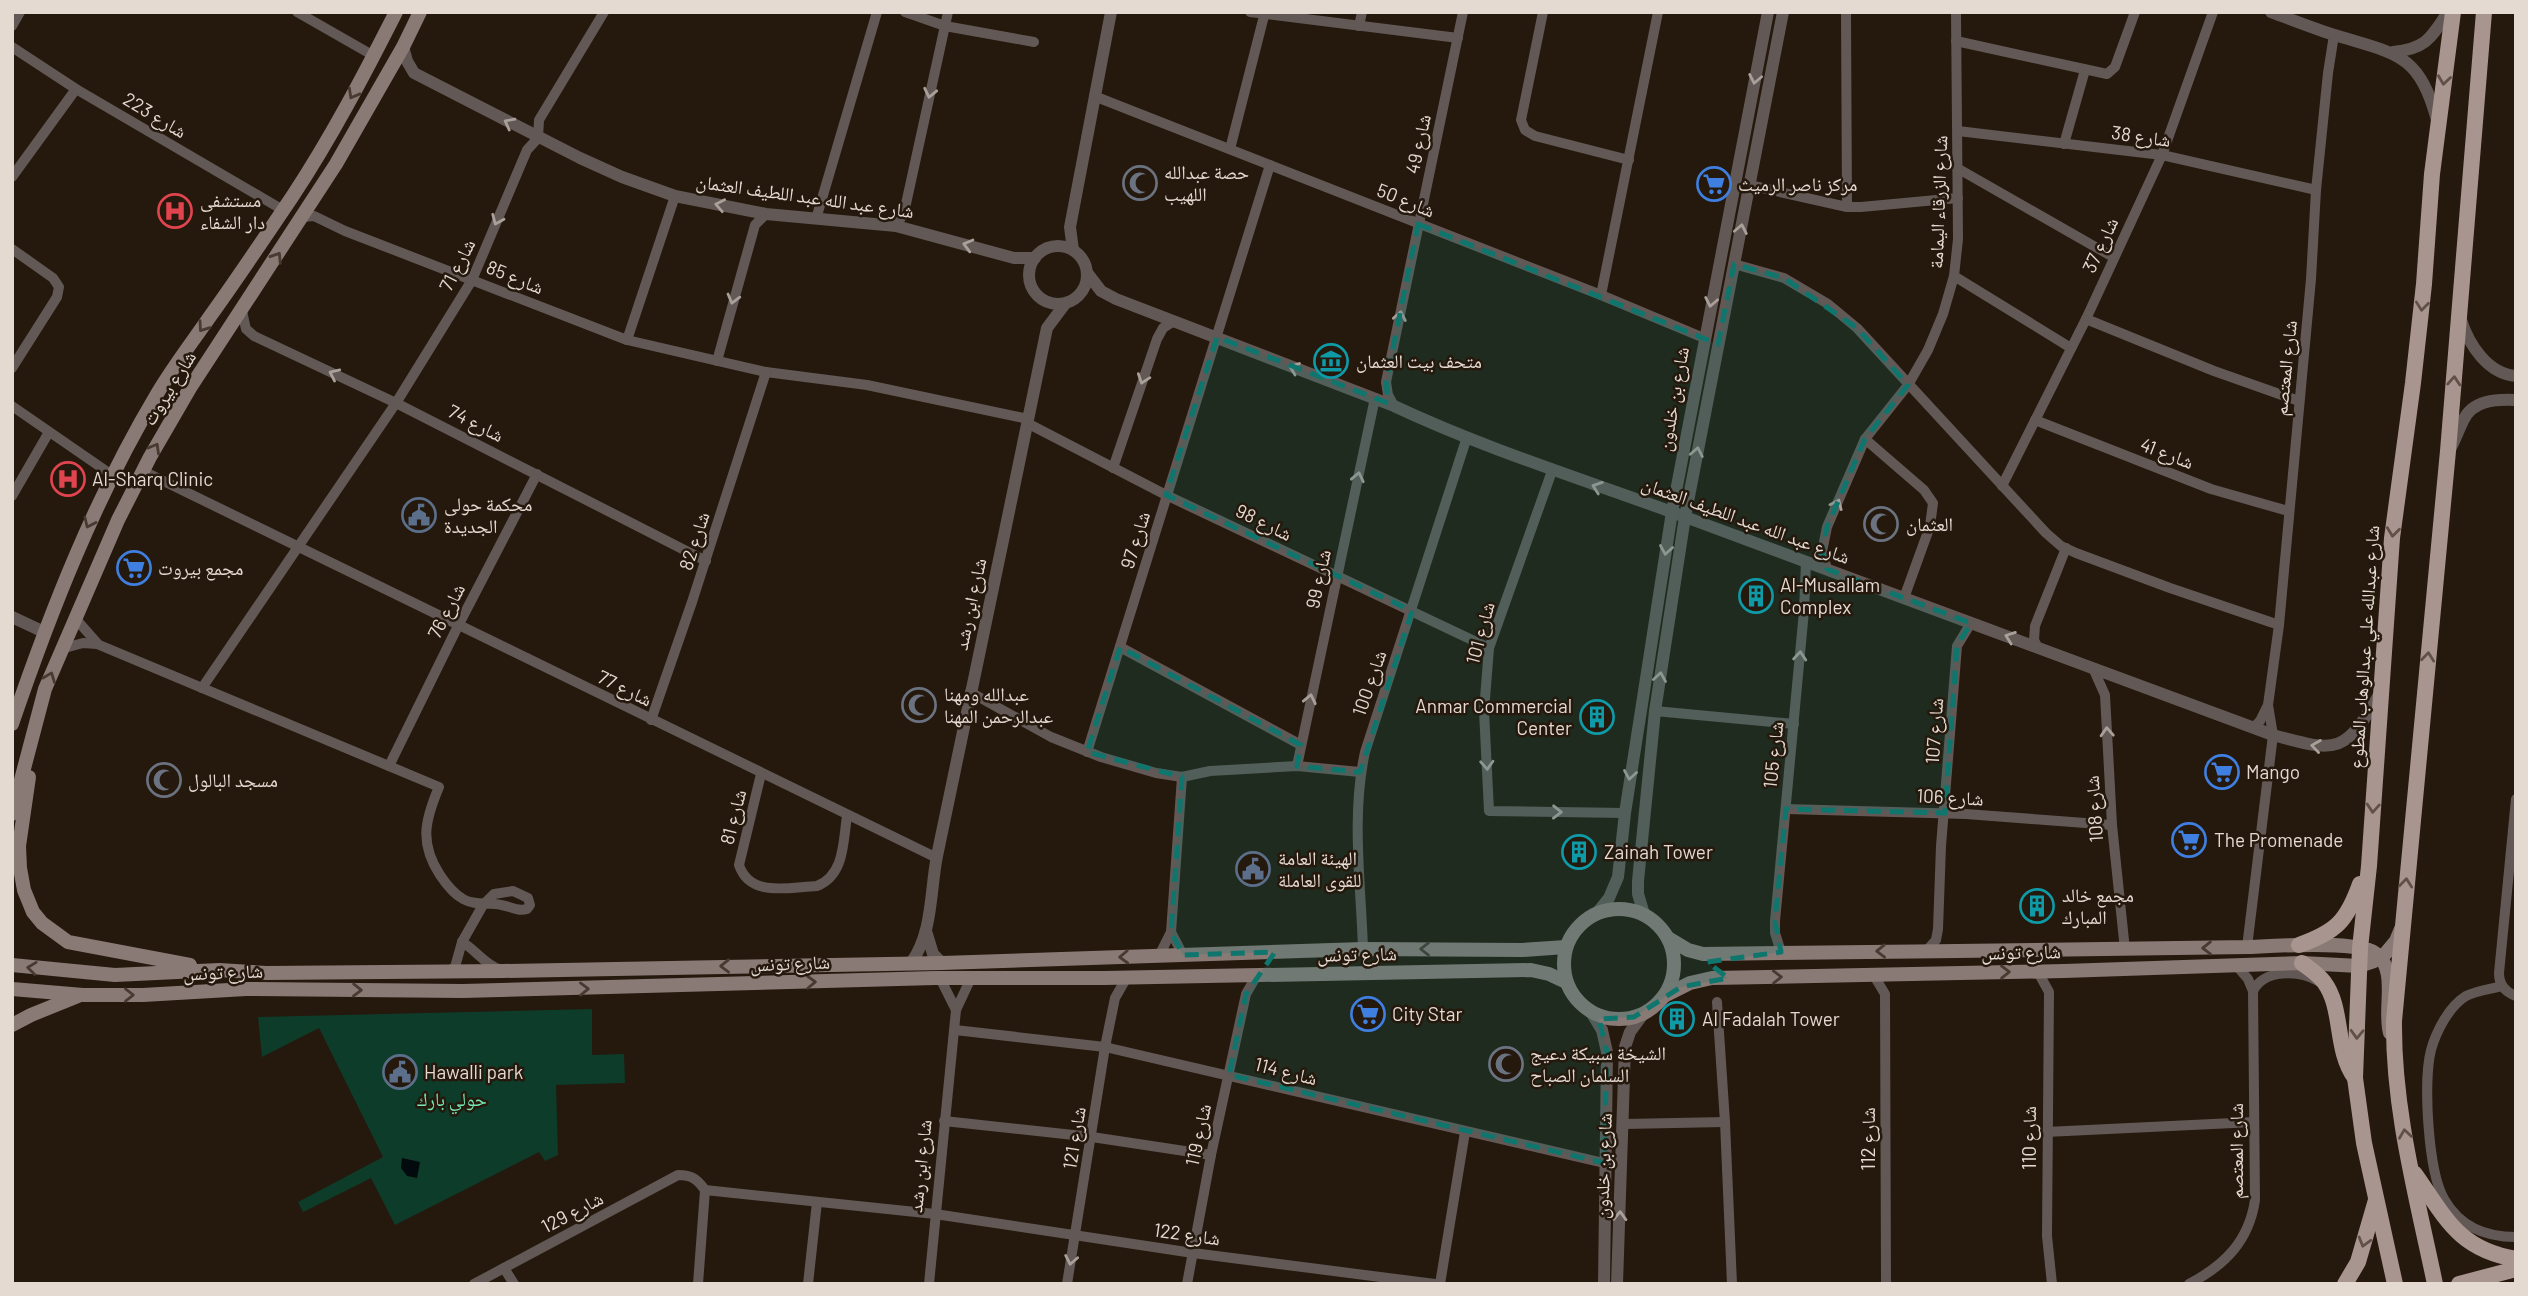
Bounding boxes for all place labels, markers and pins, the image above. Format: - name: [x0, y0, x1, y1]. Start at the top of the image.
- place label: حصة عبدالله اللهيب: [1164, 160, 1249, 206]
- mosque icon: حصة عبدالله اللهيب: [1121, 164, 1159, 202]
- supermarket icon: مركز ناصر الرميث: [1695, 165, 1733, 203]
- place label: مركز ناصر الرميث: [1738, 172, 1857, 196]
- place label: مستشفى دار الشفاء: [200, 188, 265, 234]
- hospital icon: مستشفى دار الشفاء: [156, 192, 194, 230]
- museum icon: متحف بيت العثمان: [1312, 342, 1350, 380]
- place label: متحف بيت العثمان: [1356, 349, 1482, 373]
- hospital icon: Al-Sharq Clinic: [49, 460, 87, 498]
- place label: Al-Sharq Clinic: [92, 467, 213, 490]
- place label: محكمة حولى الجديدة: [444, 492, 532, 537]
- public building icon: محكمة حولى الجديدة: [400, 496, 438, 534]
- mosque icon: العثمان: [1862, 505, 1900, 543]
- place label: العثمان: [1906, 512, 1953, 536]
- supermarket icon: مجمع بيروت: [115, 549, 153, 587]
- place label: مجمع بيروت: [158, 556, 243, 581]
- place label: Al-Musallam Complex: [1780, 573, 1880, 618]
- building icon: Al-Musallam Complex: [1737, 577, 1775, 615]
- place label: عبدالله ومهنا عبدالرحمن المهنا: [944, 682, 1054, 728]
- mosque icon: عبدالله ومهنا عبدالرحمن المهنا: [900, 686, 938, 724]
- place label: Anmar Commercial Center: [1415, 694, 1572, 739]
- building icon: Anmar Commercial Center: [1578, 698, 1616, 736]
- supermarket icon: Mango: [2203, 753, 2241, 791]
- place label: Mango: [2246, 760, 2300, 783]
- mosque icon: مسجد البالول: [145, 761, 183, 799]
- place label: مسجد البالول: [188, 768, 278, 792]
- supermarket icon: The Promenade: [2170, 821, 2208, 859]
- place label: The Promenade: [2214, 828, 2343, 851]
- building icon: Zainah Tower: [1560, 833, 1598, 871]
- place label: Zainah Tower: [1604, 840, 1713, 863]
- place label: الهيئة العامة للقوى العاملة: [1278, 846, 1362, 892]
- public building icon: الهيئة العامة للقوى العاملة: [1234, 850, 1272, 888]
- place label: مجمع خالد المبارك: [2062, 883, 2134, 929]
- building icon: مجمع خالد المبارك: [2018, 887, 2056, 925]
- supermarket icon: City Star: [1349, 995, 1387, 1033]
- building icon: Al Fadalah Tower: [1658, 1000, 1696, 1038]
- place label: City Star: [1392, 1002, 1463, 1025]
- place label: Al Fadalah Tower: [1702, 1007, 1840, 1030]
- place label: الشيخة سبيكة دعيج السلمان الصباح: [1530, 1041, 1666, 1087]
- mosque icon: الشيخة سبيكة دعيج السلمان الصباح: [1487, 1045, 1525, 1083]
- public building icon: Hawalli park: [381, 1053, 419, 1091]
- place label: Hawalli park: [424, 1060, 523, 1083]

